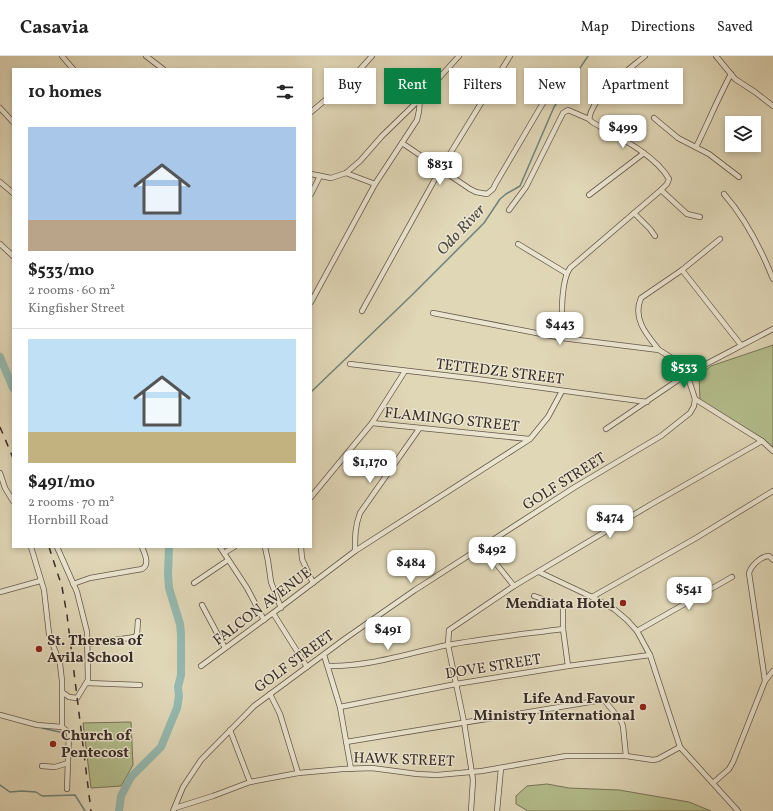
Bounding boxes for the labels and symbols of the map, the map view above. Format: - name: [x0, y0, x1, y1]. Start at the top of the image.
- pin: $499: [599, 115, 647, 149]
- pin: $831: [416, 152, 464, 186]
- water label: Odo River: [432, 199, 492, 261]
- pin: $443: [536, 312, 584, 346]
- street label: TETTEDZE STREET: [435, 354, 565, 391]
- pin: $533: [660, 355, 708, 389]
- street label: FLAMINGO STREET: [383, 403, 521, 438]
- street label: GOLF STREET: [519, 448, 611, 516]
- pin: $1,170: [337, 450, 403, 484]
- pin: $474: [586, 505, 634, 539]
- pin: $492: [468, 537, 516, 571]
- pin: $484: [387, 550, 435, 584]
- street label: FALCON AVENUE: [209, 563, 317, 651]
- pin: $541: [665, 577, 713, 611]
- place label: Mendiata Hotel: [506, 594, 615, 615]
- marker: Mendiata Hotel: [618, 598, 628, 608]
- pin: $491: [364, 617, 412, 651]
- street label: GOLF STREET: [250, 626, 339, 699]
- place label: St. Theresa of Avila School: [47, 631, 143, 669]
- marker: St. Theresa of Avila School: [34, 644, 44, 654]
- street label: DOVE STREET: [444, 650, 543, 685]
- place label: Life And Favour Ministry International: [473, 689, 635, 727]
- marker: Life And Favour Ministry International: [638, 702, 648, 712]
- place label: Church of Pentecost: [61, 726, 132, 764]
- marker: Church of Pentecost: [48, 739, 58, 749]
- street label: HAWK STREET: [353, 748, 455, 773]

